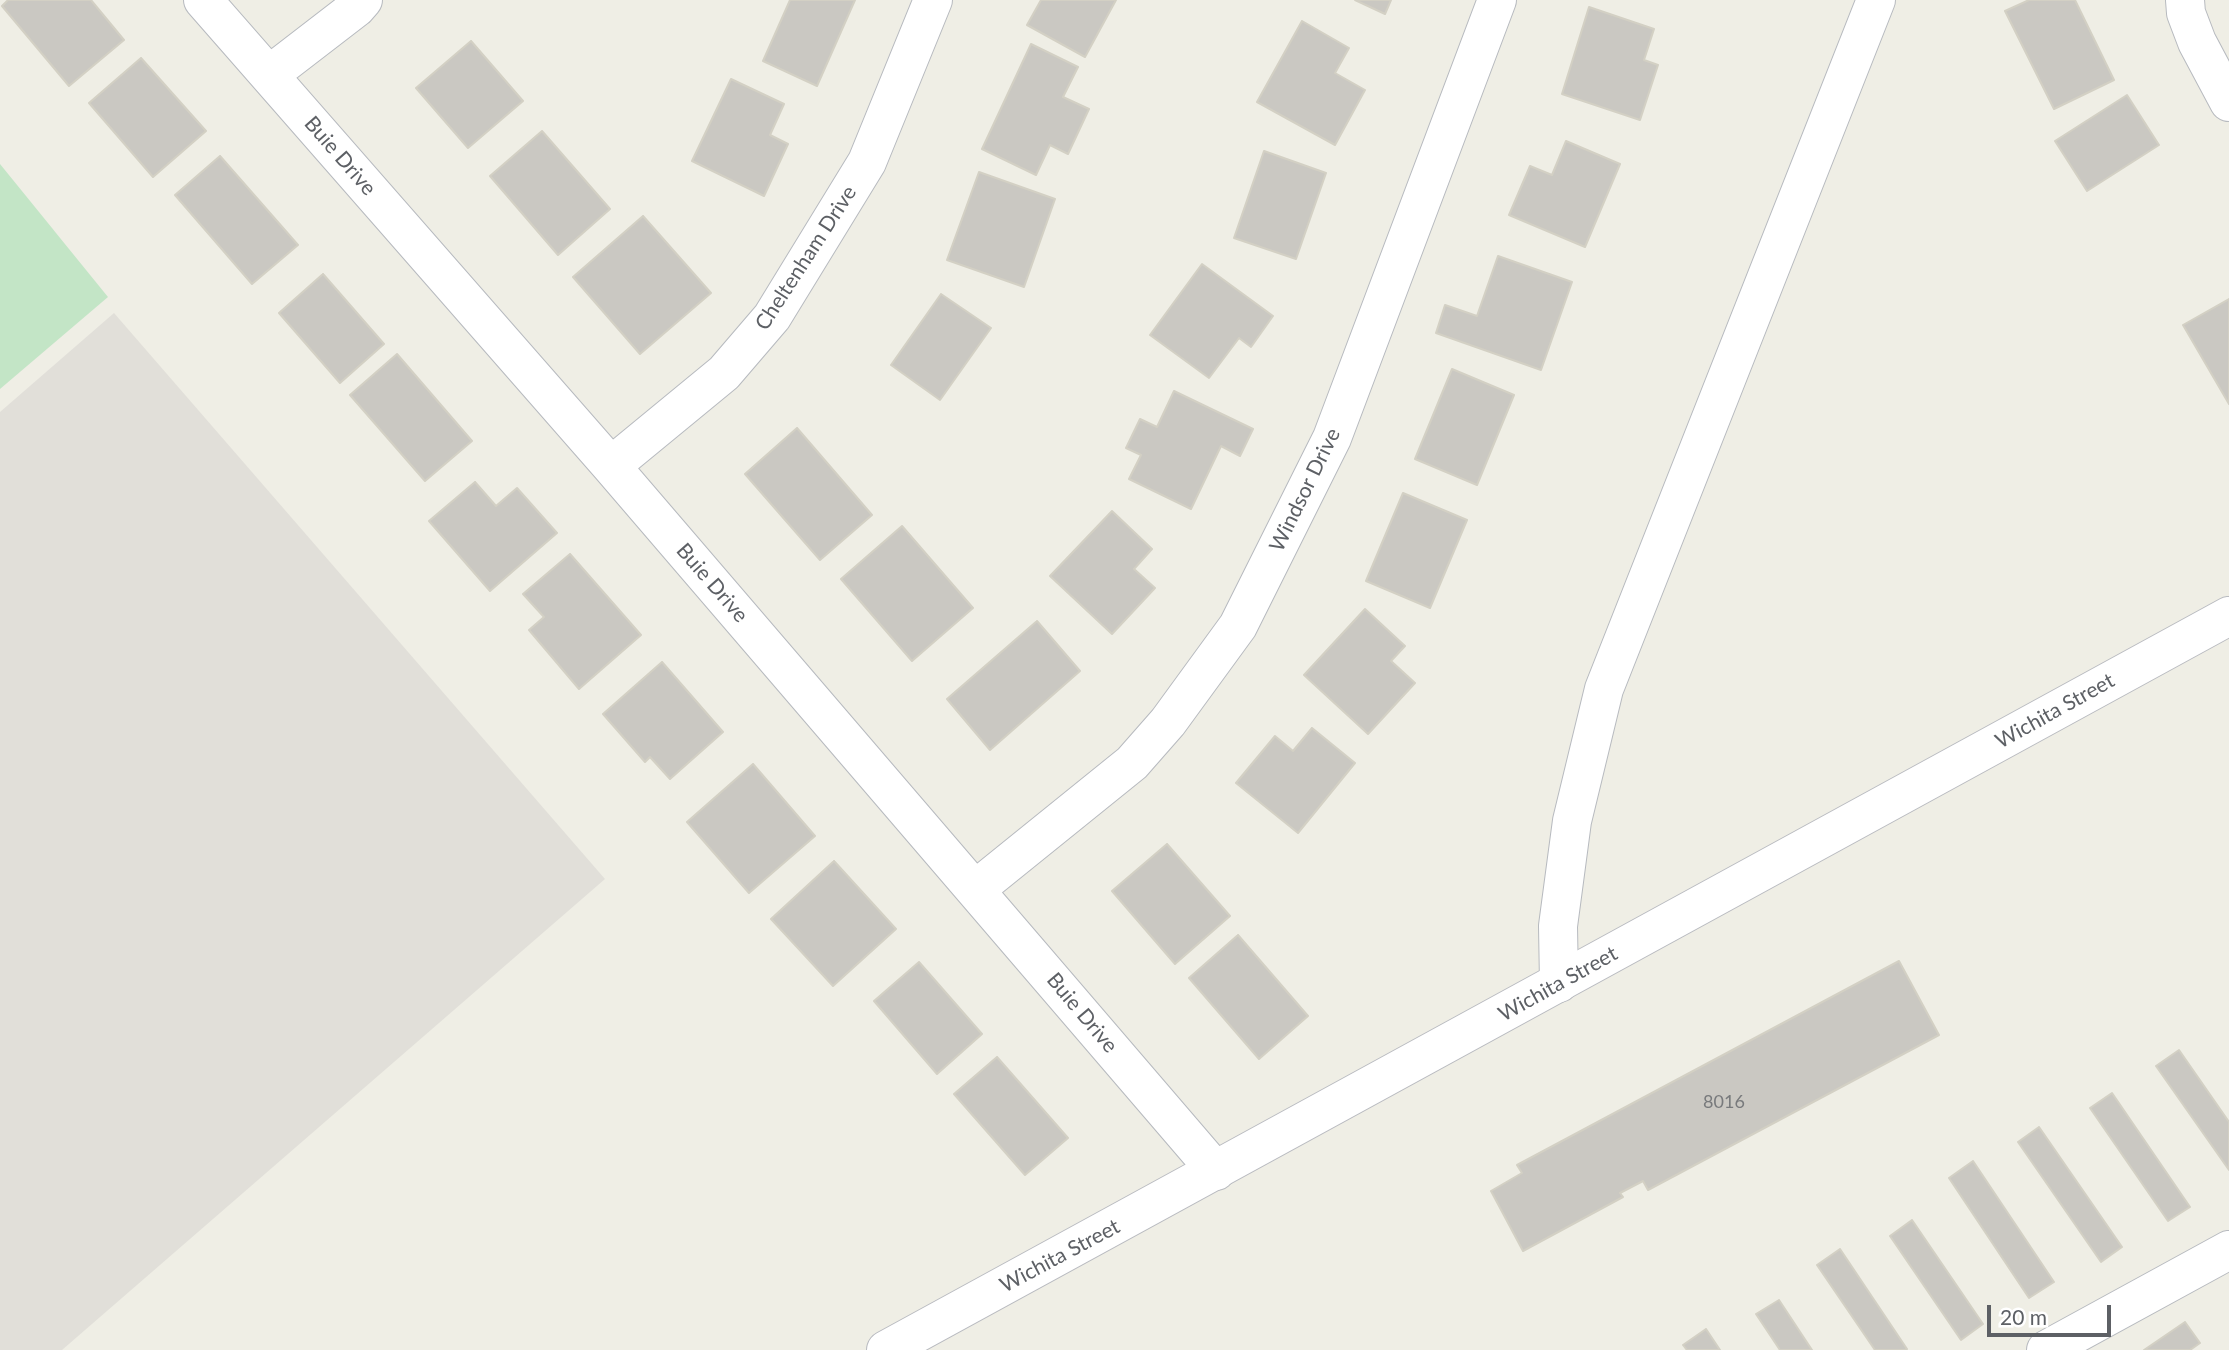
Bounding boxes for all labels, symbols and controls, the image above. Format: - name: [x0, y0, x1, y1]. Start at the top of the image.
- street label: Buie Drive: [299, 111, 381, 201]
- street label: Cheltenham Drive: [750, 181, 862, 335]
- street label: Windsor Drive: [1264, 424, 1346, 556]
- street label: Buie Drive: [671, 538, 753, 628]
- street label: Wichita Street: [1991, 668, 2119, 754]
- street label: Wichita Street: [1494, 941, 1622, 1027]
- street label: Buie Drive: [1041, 968, 1123, 1058]
- house number: 8016: [1703, 1091, 1745, 1113]
- street label: Wichita Street: [996, 1214, 1124, 1298]
- scale bar: [1991, 1290, 2115, 1334]
- text: 20 m: [2000, 1304, 2047, 1329]

